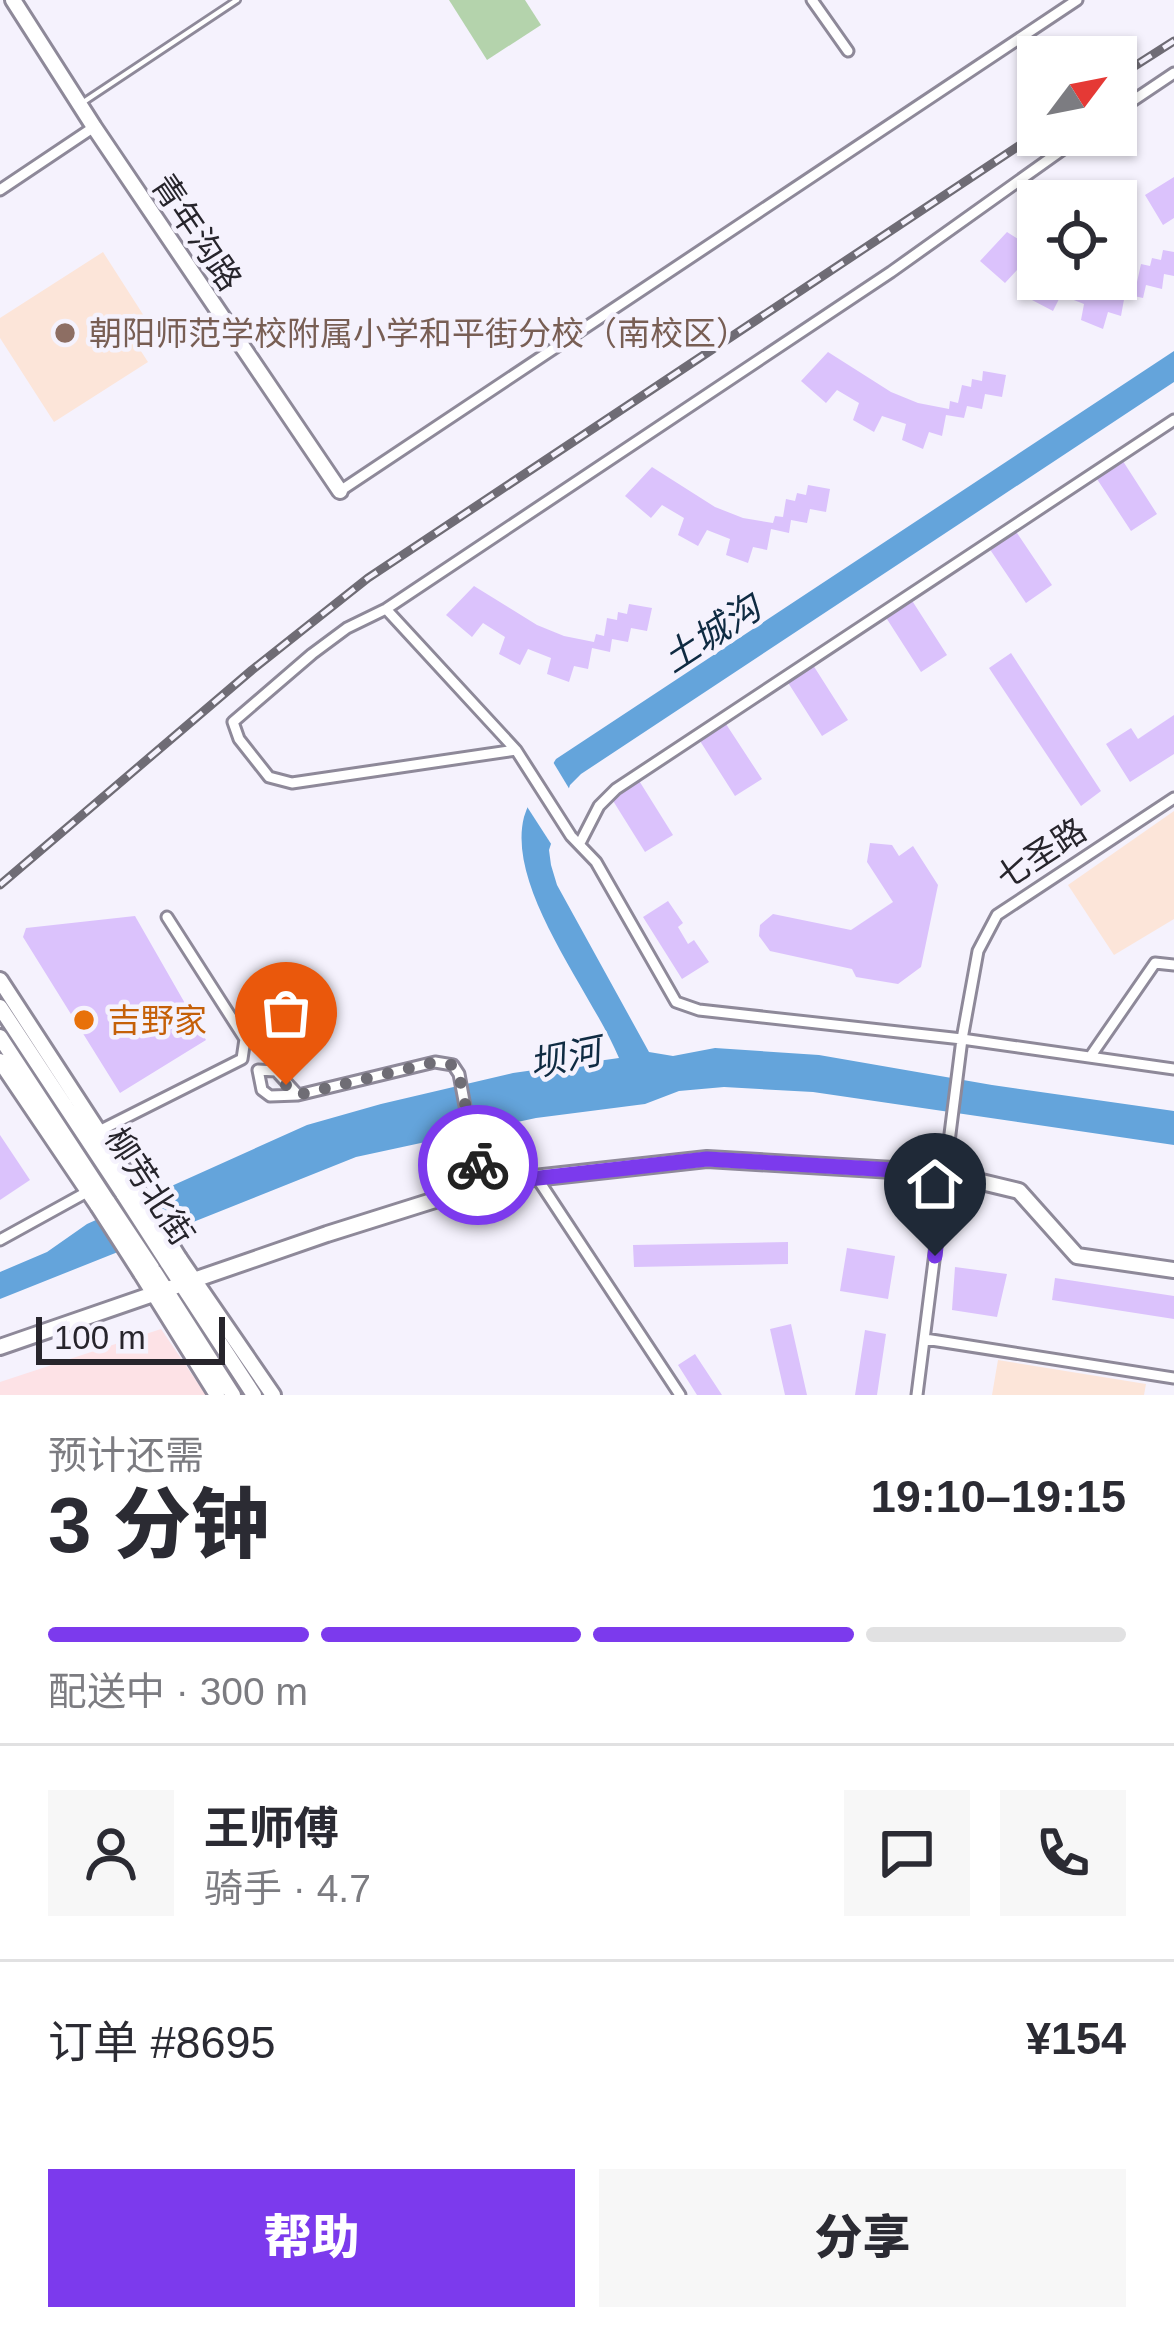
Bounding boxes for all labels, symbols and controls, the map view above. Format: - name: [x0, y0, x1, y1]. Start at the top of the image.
- north arrow: [1017, 36, 1137, 156]
- map controls: [1017, 36, 1137, 300]
- street label: 青年沟路: [144, 167, 249, 297]
- button: locate: [1017, 180, 1137, 300]
- place label: 朝阳师范学校附属小学和平街分校（南校区）: [89, 315, 749, 352]
- marker: 朝阳师范学校附属小学和平街分校（南校区）: [52, 320, 78, 346]
- water label: 土城沟: [655, 585, 771, 680]
- street label: 七圣路: [990, 811, 1093, 896]
- pin: [235, 962, 337, 1085]
- icon: bag: [253, 980, 319, 1046]
- place label: 吉野家: [108, 1002, 207, 1039]
- marker: 吉野家: [71, 1007, 97, 1033]
- water label: 坝河: [526, 1029, 610, 1085]
- courier: [418, 1105, 538, 1225]
- street label: 柳芳北街: [98, 1121, 201, 1252]
- icon: bike: [445, 1132, 511, 1198]
- pin: [884, 1133, 986, 1256]
- icon: home: [902, 1151, 968, 1217]
- scale bar: [36, 1311, 225, 1364]
- text: 100 m: [54, 1319, 146, 1356]
- text: 预计还需: [48, 1434, 204, 1477]
- text: 19:10–19:15: [871, 1471, 1126, 1522]
- text: 3 分钟: [48, 1481, 269, 1569]
- text: 配送中 · 300 m: [48, 1670, 308, 1713]
- button: person: [48, 1790, 174, 1916]
- button: chat: [844, 1790, 970, 1916]
- button: phone: [1000, 1790, 1126, 1916]
- text: 王师傅: [204, 1803, 339, 1854]
- text: 骑手 · 4.7: [204, 1867, 371, 1910]
- text: ¥154: [1026, 2013, 1126, 2064]
- text: 订单 #8695: [48, 2017, 276, 2068]
- button: 帮助: [48, 2169, 575, 2307]
- button: 分享: [599, 2169, 1126, 2307]

